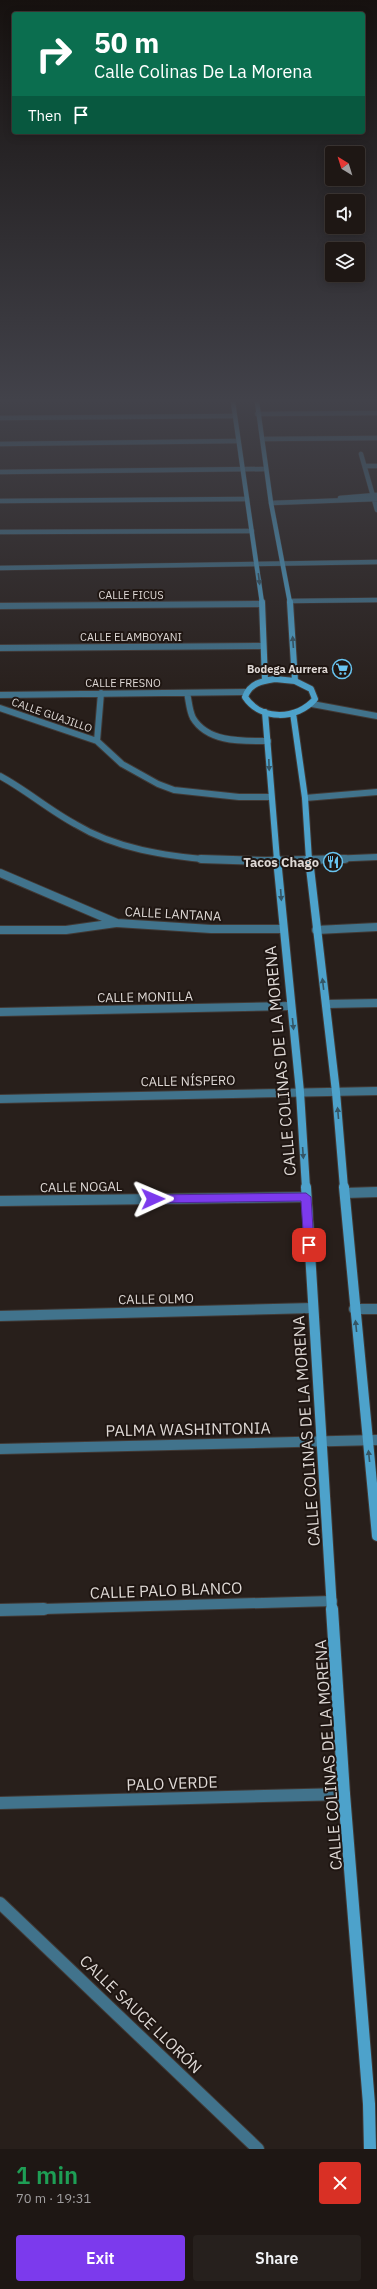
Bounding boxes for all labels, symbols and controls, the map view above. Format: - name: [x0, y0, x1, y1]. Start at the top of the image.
- text: 50 m: [94, 24, 159, 61]
- icon: right: [28, 28, 80, 80]
- text: Calle Colinas De La Morena: [94, 60, 312, 83]
- icon: arrive: [70, 104, 92, 126]
- text: Then: [28, 106, 62, 125]
- north arrow: [325, 146, 365, 186]
- map controls: [325, 146, 365, 282]
- button: sound: [325, 194, 365, 234]
- button: layers: [325, 242, 365, 282]
- one-way arrow: [256, 573, 262, 585]
- street label: CALLE FICUS: [98, 588, 164, 602]
- street label: CALLE ELAMBOYANI: [80, 630, 182, 644]
- one-way arrow: [290, 635, 296, 648]
- supermarket icon: Bodega Aurrera: [331, 658, 353, 680]
- place label: Bodega Aurrera: [247, 662, 328, 676]
- street label: CALLE FRESNO: [85, 676, 161, 690]
- street label: CALLE GUAJILLO: [10, 695, 94, 735]
- one-way arrow: [266, 759, 273, 771]
- restaurant icon: Tacos Chago: [322, 851, 344, 873]
- place label: Tacos Chago: [243, 854, 319, 871]
- one-way arrow: [277, 889, 284, 901]
- street label: CALLE LANTANA: [124, 903, 222, 925]
- street label: CALLE COLINAS DE LA MORENA: [260, 945, 300, 1177]
- one-way arrow: [320, 978, 326, 990]
- street label: CALLE MONILLA: [97, 988, 194, 1006]
- one-way arrow: [290, 1018, 296, 1030]
- street label: CALLE NÍSPERO: [140, 1072, 236, 1090]
- one-way arrow: [334, 1107, 341, 1119]
- one-way arrow: [300, 1147, 307, 1160]
- street label: CALLE NOGAL: [40, 1178, 123, 1196]
- position arrow: [132, 1178, 174, 1220]
- pin: [292, 1228, 326, 1262]
- icon: arrive: [298, 1234, 320, 1256]
- street label: CALLE OLMO: [118, 1290, 194, 1308]
- street label: CALLE COLINAS DE LA MORENA: [288, 1315, 324, 1547]
- one-way arrow: [353, 1320, 359, 1332]
- street label: PALMA WASHINTONIA: [105, 1418, 271, 1440]
- one-way arrow: [365, 1450, 372, 1462]
- street label: CALLE PALO BLANCO: [89, 1577, 243, 1603]
- street label: CALLE COLINAS DE LA MORENA: [310, 1639, 346, 1871]
- street label: PALO VERDE: [126, 1771, 218, 1795]
- street label: CALLE SAUCE LLORÓN: [76, 1950, 207, 2078]
- text: 1 min: [16, 2159, 78, 2191]
- button: close: [319, 2162, 361, 2204]
- text: 70 m · 19:31: [16, 2190, 91, 2207]
- button: Exit: [16, 2235, 185, 2281]
- button: Share: [193, 2235, 361, 2281]

